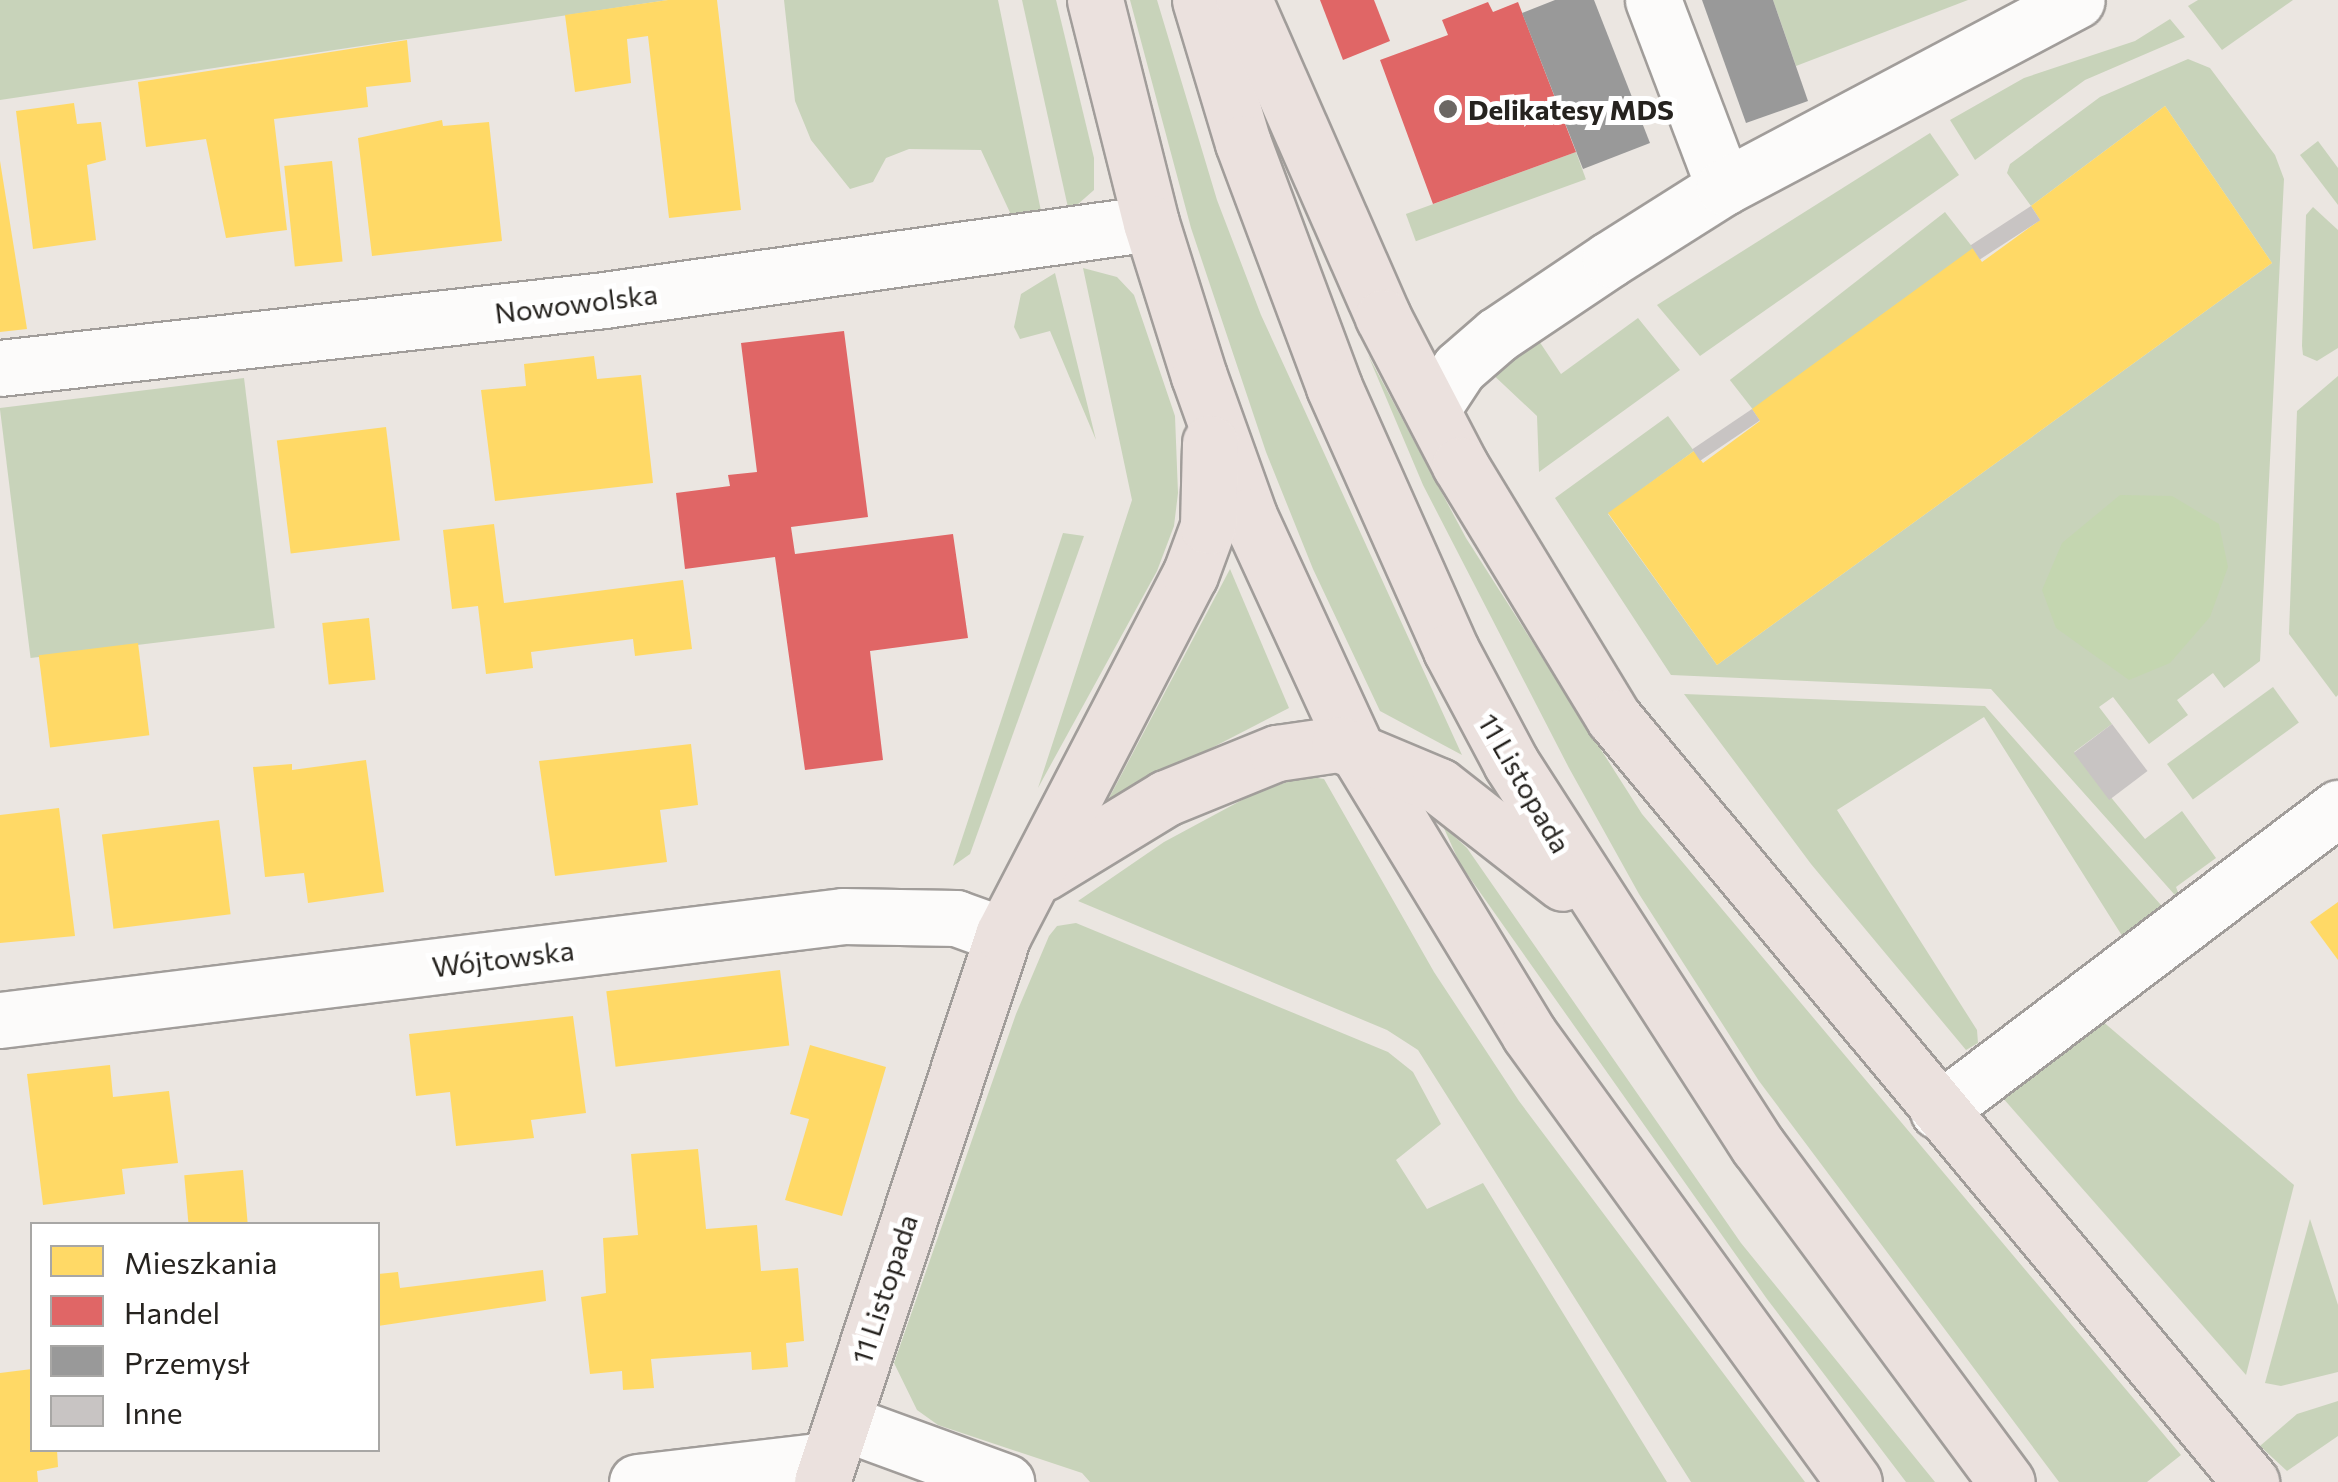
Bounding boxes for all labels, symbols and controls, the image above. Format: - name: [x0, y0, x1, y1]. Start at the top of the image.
- place label: Delikatesy MDS: [1468, 92, 1674, 126]
- marker: Delikatesy MDS: [1437, 98, 1459, 120]
- street label: Nowowolska: [493, 276, 659, 330]
- street label: 11 Listopada: [1472, 707, 1578, 859]
- street label: Wójtowska: [430, 933, 576, 983]
- street label: 11 Listopada: [844, 1210, 924, 1368]
- legend: [30, 1222, 380, 1452]
- text: Mieszkania: [124, 1243, 277, 1280]
- text: Handel: [124, 1293, 220, 1330]
- text: Przemysł: [124, 1343, 249, 1380]
- text: Inne: [124, 1393, 183, 1430]

